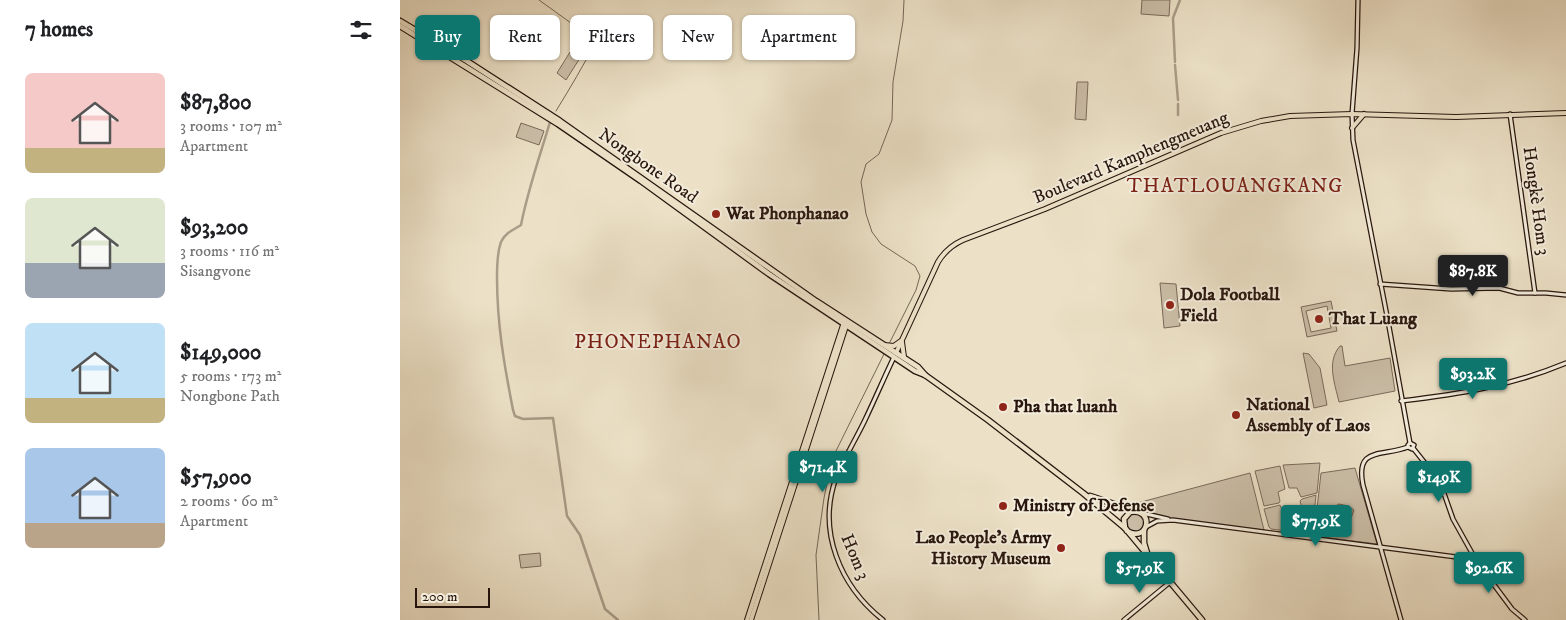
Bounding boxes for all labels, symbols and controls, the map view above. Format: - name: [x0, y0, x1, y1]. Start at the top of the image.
- chip: Buy: [415, 15, 480, 60]
- chip: Rent: [490, 15, 560, 60]
- chip: Filters: [570, 15, 653, 60]
- chip: New: [663, 15, 732, 60]
- chip: Apartment: [742, 15, 855, 60]
- icon: filters: [347, 16, 375, 44]
- text: 7 homes: [25, 17, 93, 43]
- text: $87,800: [180, 90, 252, 116]
- icon: home: [65, 93, 125, 153]
- street label: Boulevard Kamphengmeuang: [1030, 107, 1232, 209]
- text: 3 rooms · 107 m²: [180, 116, 282, 136]
- street label: Nongbone Road: [594, 124, 702, 208]
- text: Apartment: [180, 136, 248, 156]
- street label: Hongkè Hom 3: [1517, 145, 1555, 257]
- district label: THATLOUANGKANG: [1127, 174, 1343, 199]
- place label: Wat Phonphanao: [725, 203, 849, 225]
- marker: Wat Phonphanao: [710, 208, 722, 220]
- text: $93,200: [180, 215, 248, 241]
- icon: home: [65, 218, 125, 278]
- text: 3 rooms · 116 m²: [180, 241, 279, 261]
- pin: $87.8K: [1432, 254, 1514, 297]
- text: Sisangvone: [180, 261, 251, 281]
- text: $87.8K: [1449, 261, 1497, 281]
- place label: Dola Football Field: [1180, 284, 1280, 327]
- marker: Dola Football Field: [1164, 299, 1176, 311]
- place label: That Luang: [1328, 308, 1418, 330]
- marker: That Luang: [1313, 313, 1325, 325]
- district label: PHONEPHANAO: [574, 330, 742, 355]
- text: $149,000: [180, 340, 261, 366]
- icon: home: [65, 343, 125, 403]
- pin: $93.2K: [1432, 358, 1514, 400]
- text: $93.2K: [1450, 364, 1496, 384]
- text: 5 rooms · 173 m²: [180, 366, 281, 386]
- text: Nongbone Path: [180, 386, 280, 406]
- place label: National Assembly of Laos: [1245, 394, 1370, 437]
- place label: Pha that luanh: [1013, 396, 1118, 418]
- marker: Pha that luanh: [997, 401, 1009, 413]
- marker: National Assembly of Laos: [1230, 409, 1242, 421]
- pin: $71.4K: [782, 450, 864, 493]
- text: $71.4K: [799, 457, 847, 477]
- pin: $149K: [1404, 460, 1474, 503]
- text: $57,900: [180, 465, 252, 491]
- text: $149K: [1417, 467, 1461, 487]
- icon: home: [65, 468, 125, 528]
- text: 2 rooms · 60 m²: [180, 491, 278, 511]
- place label: Ministry of Defense: [1013, 495, 1155, 517]
- marker: Ministry of Defense: [997, 500, 1009, 512]
- pin: $77.9K: [1275, 504, 1357, 547]
- text: Apartment: [180, 511, 248, 531]
- text: $77.9K: [1292, 511, 1340, 531]
- place label: Lao People's Army History Museum: [915, 527, 1051, 570]
- street label: Hom 3: [836, 531, 874, 583]
- marker: Lao People's Army History Museum: [1055, 542, 1067, 554]
- pin: $57.9K: [1099, 552, 1181, 594]
- pin: $92.6K: [1448, 552, 1530, 594]
- text: $57.9K: [1116, 558, 1164, 578]
- text: $92.6K: [1465, 558, 1513, 578]
- scale bar: [415, 585, 490, 608]
- text: 200 m: [422, 588, 457, 606]

